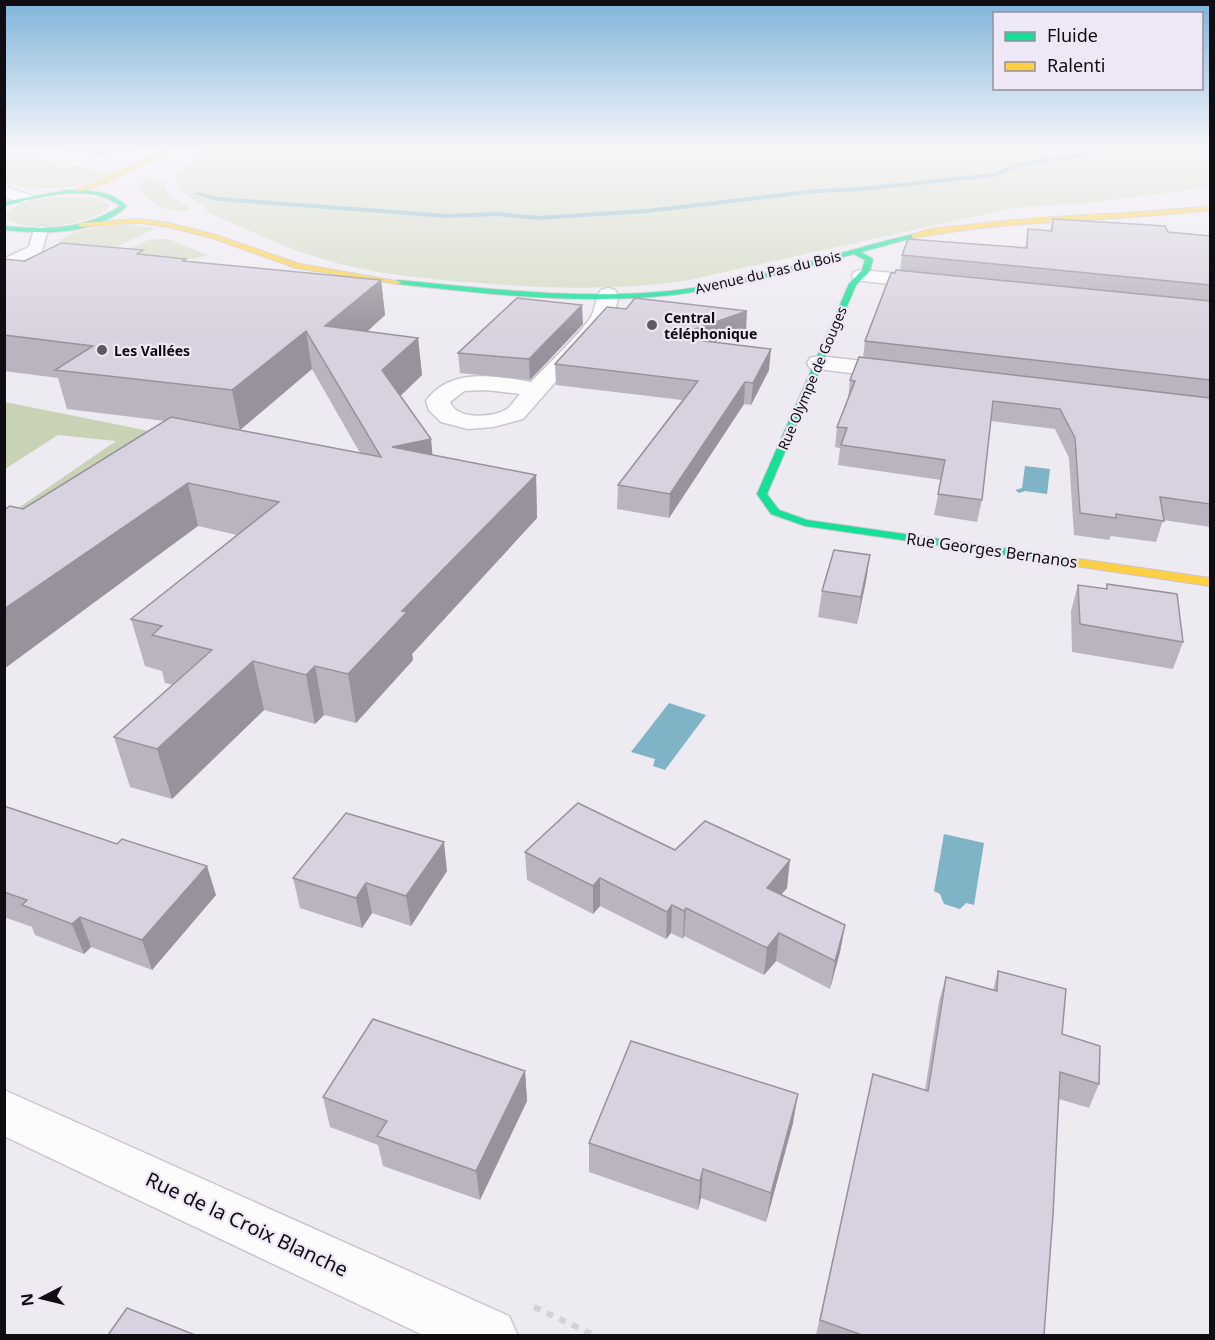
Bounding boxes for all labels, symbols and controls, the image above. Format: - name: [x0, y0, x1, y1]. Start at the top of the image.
- legend: [993, 12, 1203, 90]
- text: Fluide: [1047, 23, 1098, 47]
- text: Ralenti: [1047, 53, 1105, 77]
- street label: Avenue du Pas du Bois: [693, 246, 843, 298]
- street label: Rue Olympe de Gouges: [773, 303, 851, 453]
- place label: Central téléphonique: [664, 308, 757, 343]
- marker: Central téléphonique: [645, 318, 659, 332]
- place label: Les Vallées: [114, 341, 190, 360]
- marker: Les Vallées: [95, 343, 109, 357]
- street label: Rue Georges Bernanos: [905, 527, 1079, 573]
- street label: Rue de la Croix Blanche: [142, 1165, 352, 1283]
- north arrow: [12, 1268, 72, 1328]
- text: N: [15, 1292, 39, 1308]

